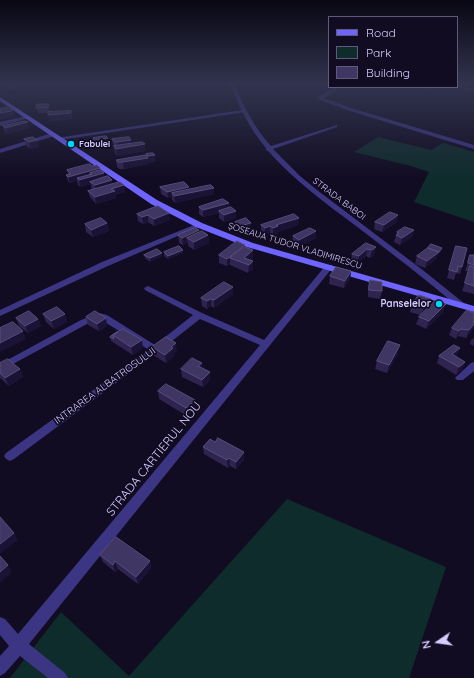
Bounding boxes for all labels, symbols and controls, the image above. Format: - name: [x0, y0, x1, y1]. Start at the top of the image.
- legend: [328, 16, 458, 88]
- text: Road: [366, 25, 396, 40]
- text: Park: [366, 45, 391, 60]
- text: Building: [366, 65, 410, 80]
- marker: Fabulei: [66, 139, 76, 149]
- place label: Fabulei: [79, 139, 110, 149]
- street label: STRADA BABOI: [310, 176, 368, 222]
- street label: ȘOSEAUA TUDOR VLADIMIRESCU: [227, 220, 363, 272]
- place label: Panselelor: [380, 298, 431, 310]
- marker: Panselelor: [434, 299, 444, 309]
- street label: INTRAREA ALBATROSULUI: [52, 345, 158, 427]
- street label: STRADA CARTIERUL NOU: [104, 399, 204, 519]
- north arrow: [418, 622, 458, 662]
- text: N: [419, 639, 434, 650]

